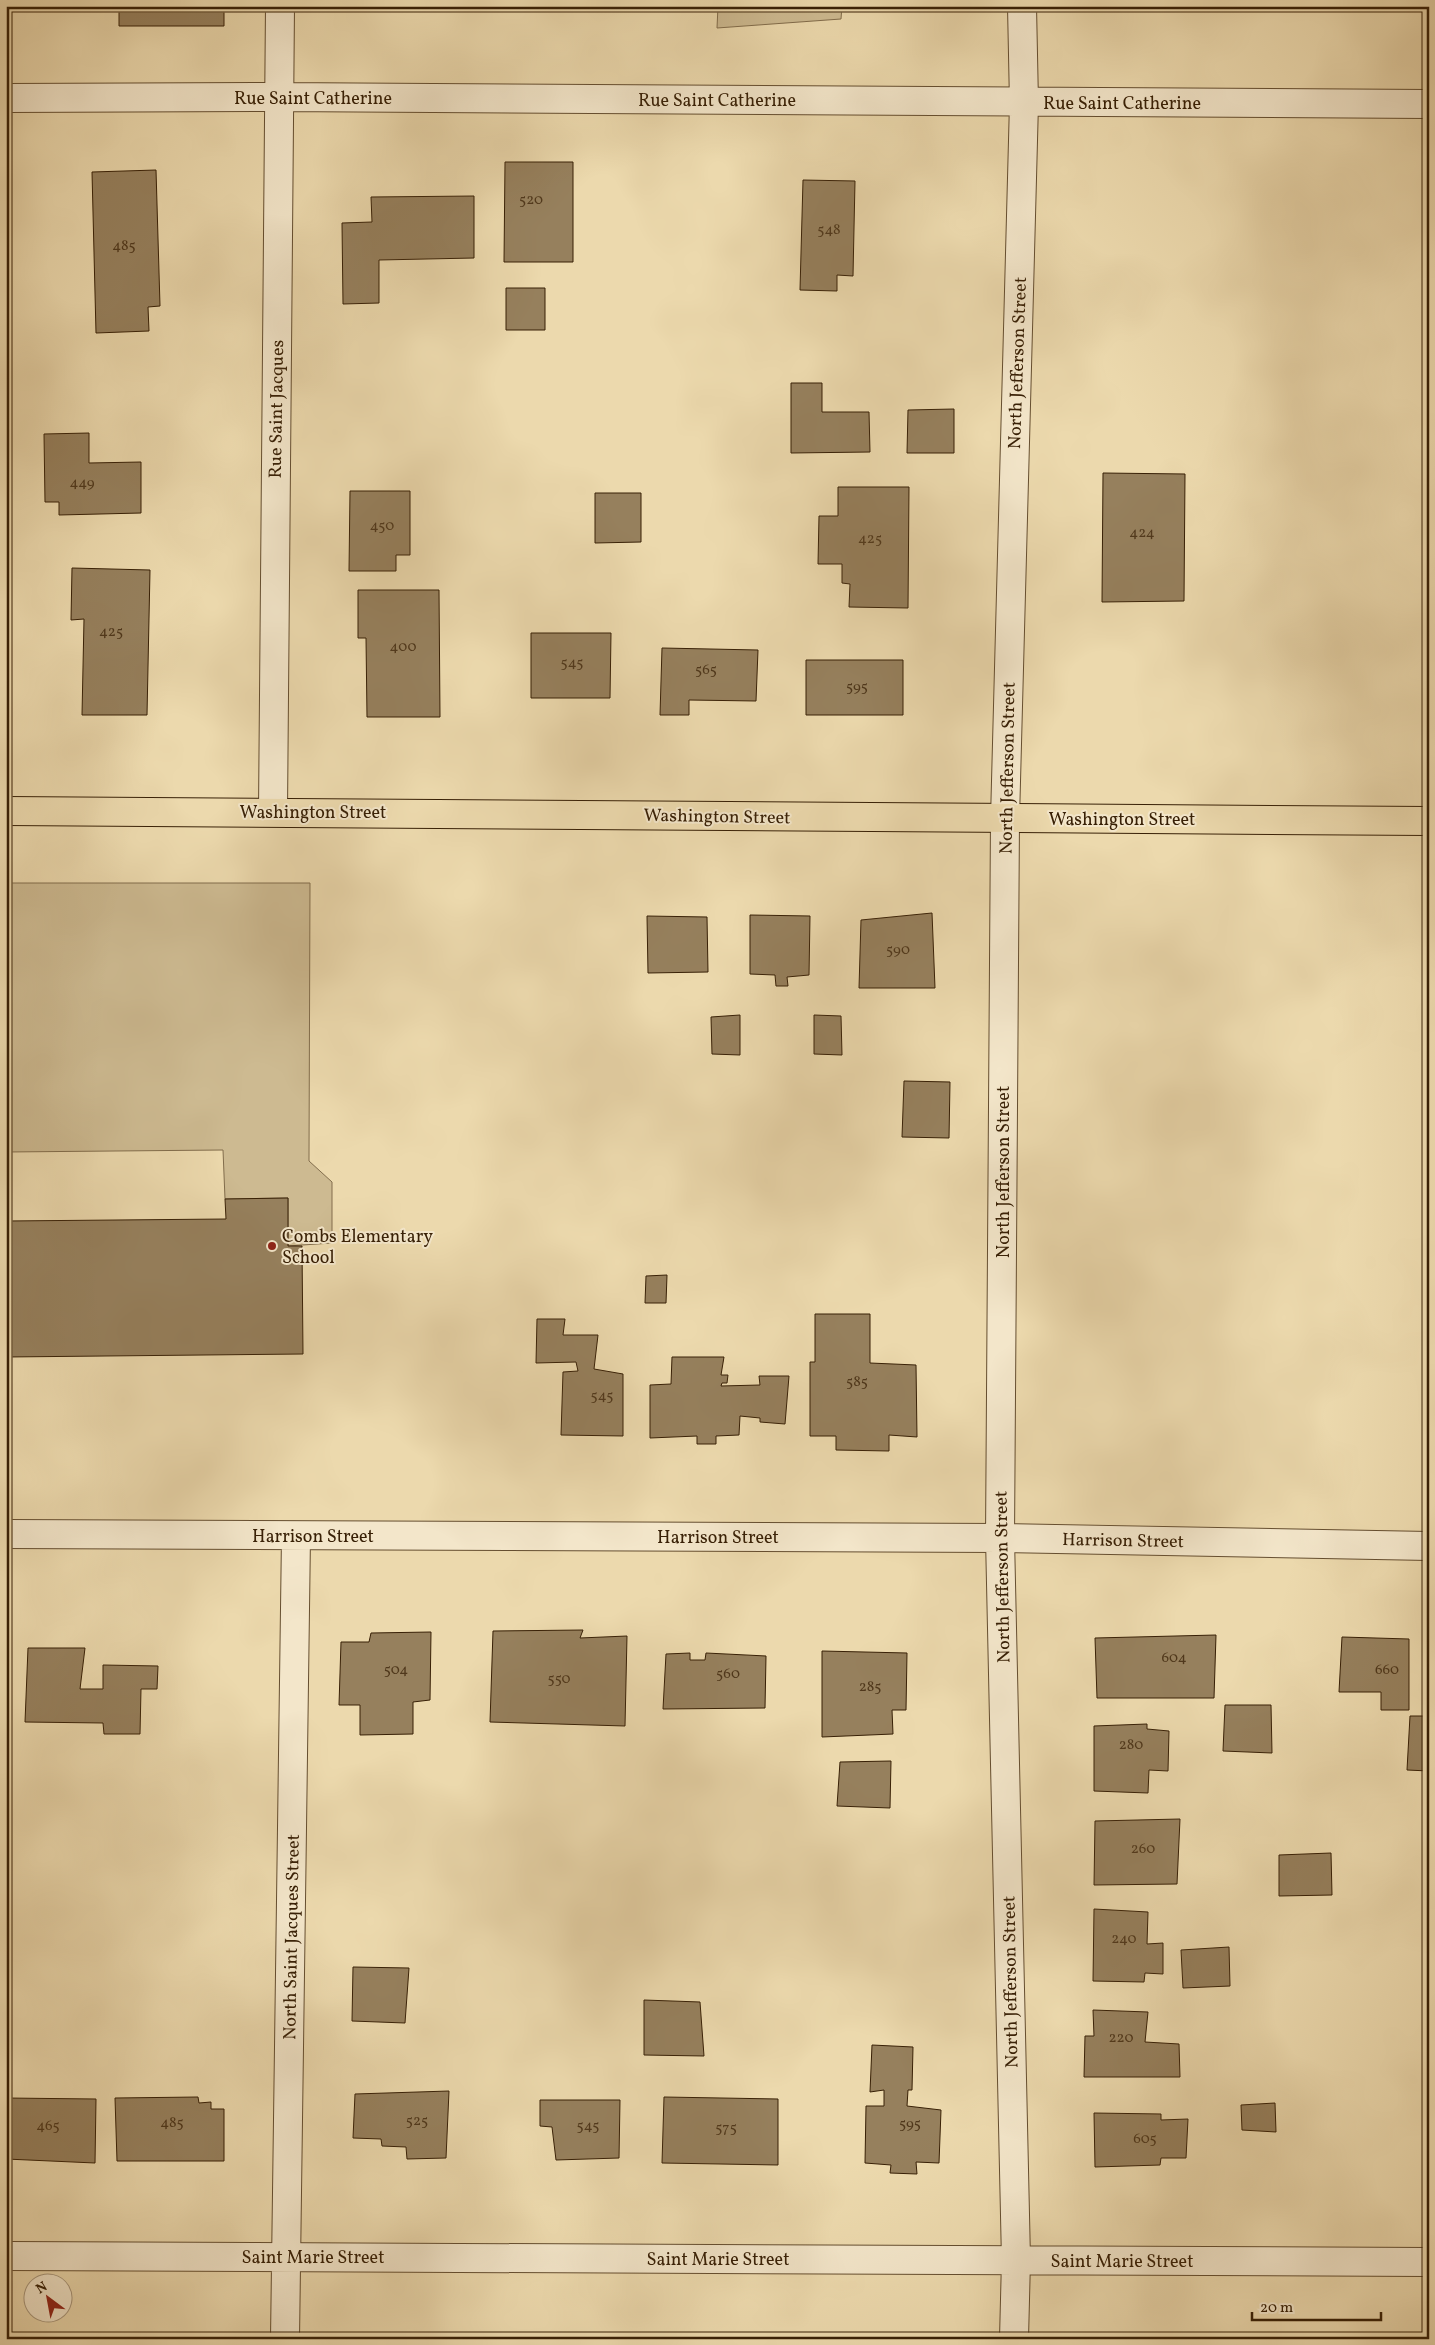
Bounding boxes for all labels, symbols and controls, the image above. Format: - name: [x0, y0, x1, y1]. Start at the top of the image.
- street label: Rue Saint Catherine: [234, 87, 392, 112]
- street label: Rue Saint Catherine: [638, 89, 796, 114]
- street label: Rue Saint Catherine: [1043, 92, 1201, 117]
- house number: 520: [519, 190, 543, 211]
- house number: 548: [817, 220, 841, 241]
- house number: 485: [112, 236, 136, 257]
- street label: North Jefferson Street: [1003, 276, 1034, 450]
- street label: Rue Saint Jacques: [264, 339, 291, 479]
- house number: 449: [69, 473, 95, 494]
- house number: 450: [370, 516, 394, 537]
- house number: 424: [1129, 523, 1155, 544]
- house number: 425: [858, 529, 882, 550]
- house number: 425: [99, 622, 123, 643]
- house number: 400: [390, 637, 417, 658]
- house number: 545: [561, 653, 583, 674]
- house number: 565: [695, 660, 717, 681]
- house number: 595: [846, 677, 868, 698]
- street label: North Jefferson Street: [994, 682, 1023, 854]
- street label: Washington Street: [240, 801, 386, 826]
- street label: Washington Street: [643, 804, 791, 831]
- street label: Washington Street: [1049, 808, 1195, 833]
- house number: 590: [886, 940, 910, 961]
- street label: North Jefferson Street: [992, 1086, 1017, 1258]
- place label: Combs Elementary School: [282, 1225, 433, 1271]
- marker: Combs Elementary School: [266, 1240, 278, 1252]
- house number: 585: [846, 1372, 868, 1393]
- house number: 545: [591, 1386, 613, 1407]
- street label: North Jefferson Street: [989, 1491, 1018, 1663]
- street label: Harrison Street: [252, 1525, 374, 1550]
- street label: Harrison Street: [657, 1526, 779, 1551]
- street label: Harrison Street: [1062, 1528, 1184, 1555]
- house number: 604: [1161, 1648, 1187, 1669]
- house number: 504: [384, 1660, 408, 1681]
- house number: 660: [1375, 1660, 1399, 1681]
- house number: 560: [716, 1664, 740, 1685]
- house number: 550: [547, 1669, 571, 1690]
- house number: 285: [859, 1677, 881, 1698]
- house number: 280: [1119, 1735, 1143, 1756]
- street label: North Saint Jacques Street: [278, 1834, 307, 2040]
- house number: 260: [1131, 1839, 1155, 1860]
- street label: North Jefferson Street: [997, 1896, 1026, 2068]
- house number: 240: [1111, 1929, 1137, 1950]
- house number: 220: [1109, 2028, 1133, 2049]
- house number: 525: [406, 2111, 428, 2132]
- house number: 485: [160, 2113, 184, 2134]
- house number: 595: [899, 2114, 921, 2135]
- house number: 465: [36, 2116, 60, 2137]
- house number: 545: [577, 2116, 599, 2137]
- house number: 575: [715, 2118, 737, 2139]
- house number: 605: [1133, 2129, 1157, 2150]
- street label: Saint Marie Street: [242, 2246, 384, 2271]
- street label: Saint Marie Street: [647, 2248, 789, 2273]
- street label: Saint Marie Street: [1051, 2250, 1193, 2275]
- north arrow: [22, 2272, 72, 2322]
- text: N: [33, 2277, 51, 2299]
- scale bar: [1252, 2290, 1381, 2322]
- text: 20 m: [1260, 2298, 1293, 2319]

